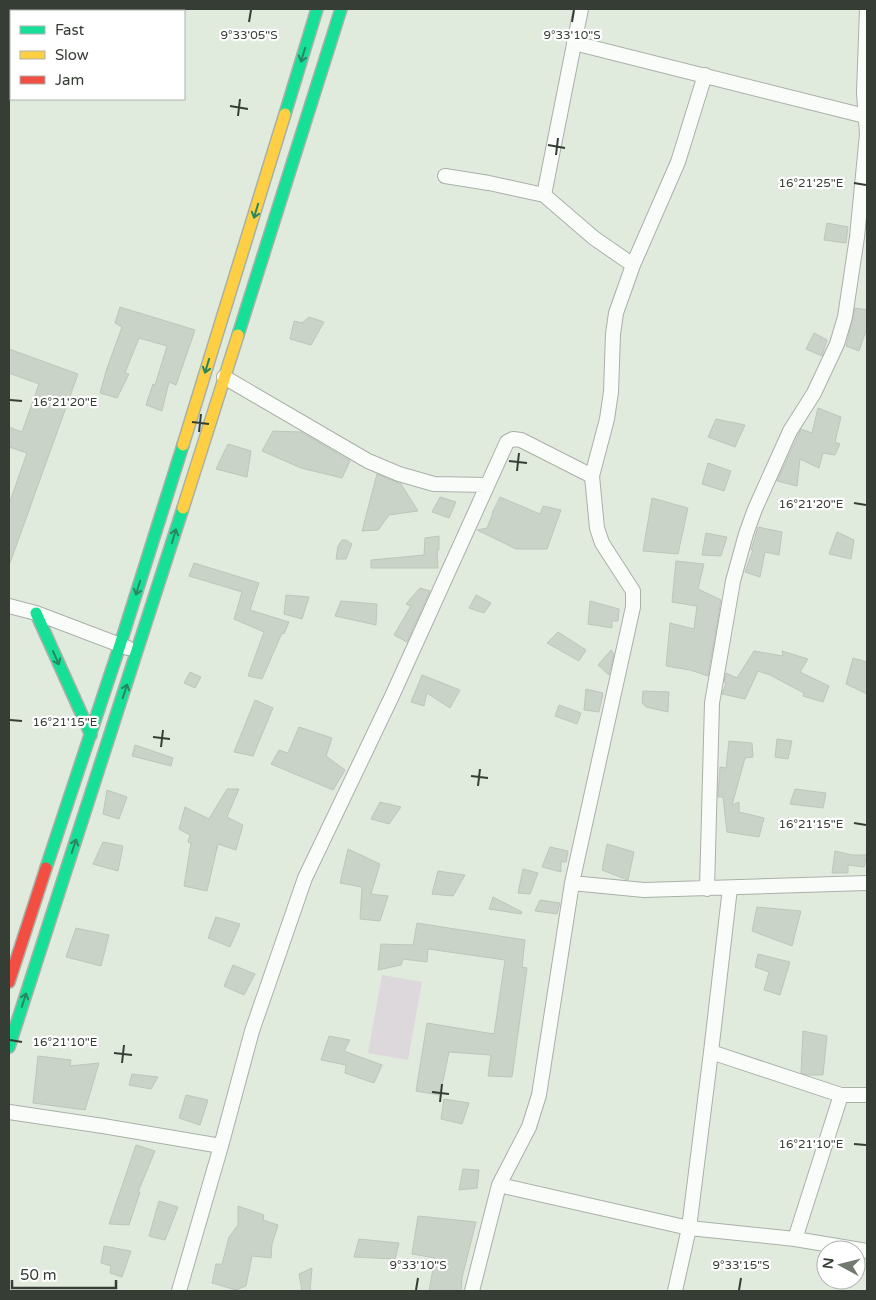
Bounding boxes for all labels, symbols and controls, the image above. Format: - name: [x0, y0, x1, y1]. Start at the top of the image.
- legend: [10, 10, 185, 100]
- text: Fast: [55, 21, 85, 39]
- text: 9°33'05"S: [220, 28, 278, 42]
- text: 9°33'10"S: [543, 28, 601, 42]
- text: Slow: [55, 46, 89, 64]
- one-way arrow: [297, 47, 307, 63]
- text: Jam: [55, 71, 84, 89]
- text: 16°21'25"E: [779, 176, 844, 190]
- one-way arrow: [250, 203, 260, 219]
- one-way arrow: [202, 358, 212, 374]
- text: 16°21'20"E: [33, 395, 98, 409]
- text: 16°21'20"E: [779, 497, 844, 511]
- one-way arrow: [170, 529, 179, 545]
- one-way arrow: [133, 580, 142, 595]
- one-way arrow: [51, 650, 61, 665]
- one-way arrow: [120, 684, 130, 700]
- text: 16°21'15"E: [33, 715, 98, 729]
- text: 16°21'15"E: [779, 817, 844, 831]
- one-way arrow: [70, 838, 80, 854]
- one-way arrow: [20, 993, 29, 1008]
- text: 16°21'10"E: [33, 1035, 98, 1049]
- text: 16°21'10"E: [779, 1137, 844, 1151]
- north arrow: [816, 1240, 866, 1290]
- text: N: [819, 1257, 838, 1270]
- scale bar: [12, 1258, 116, 1290]
- text: 9°33'10"S: [389, 1258, 447, 1272]
- text: 9°33'15"S: [712, 1258, 770, 1272]
- text: 50 m: [20, 1266, 57, 1284]

